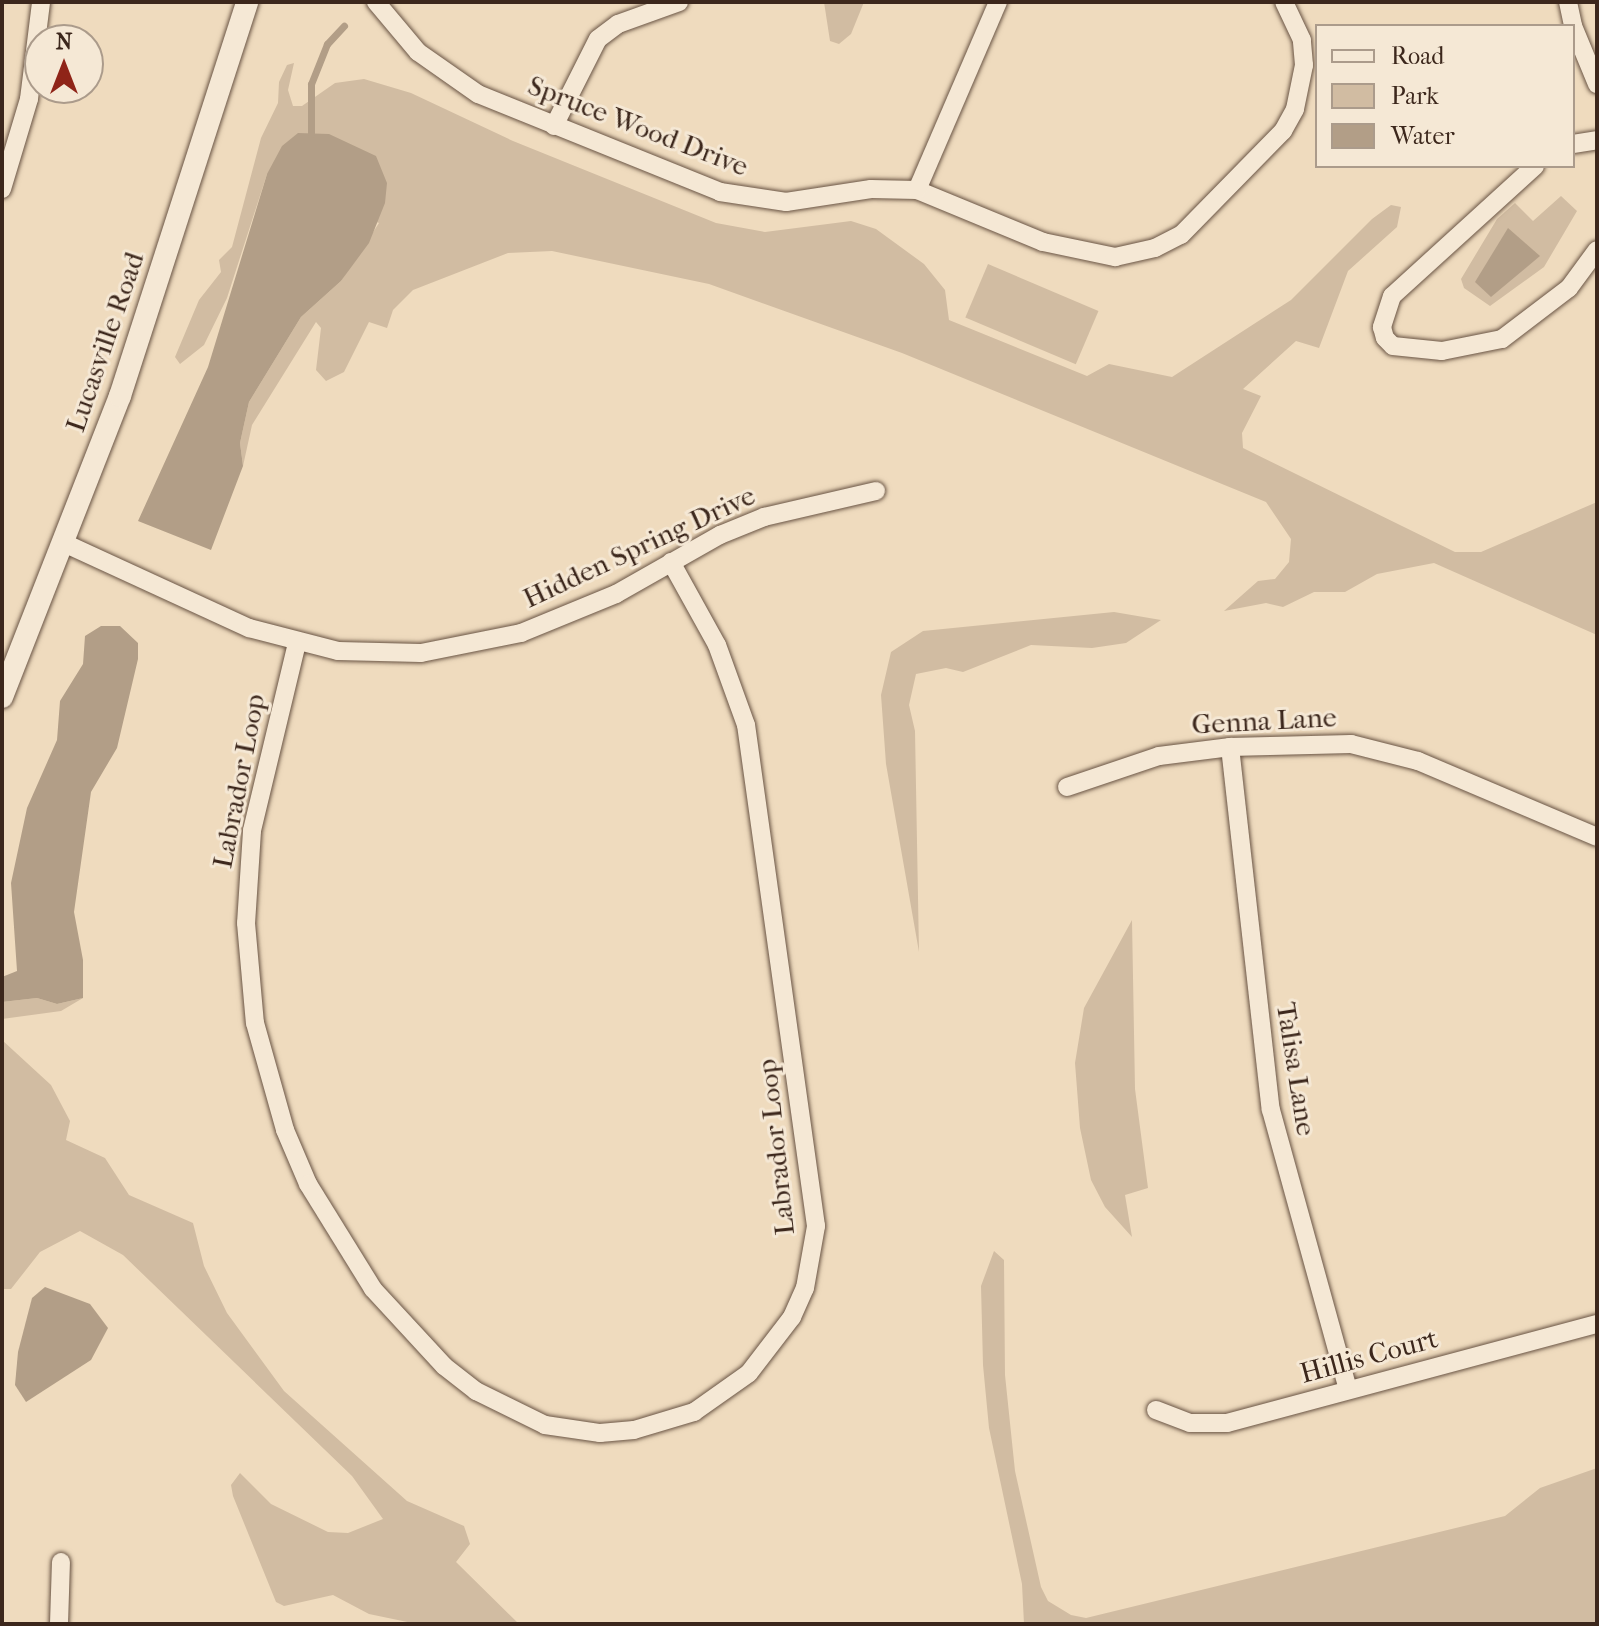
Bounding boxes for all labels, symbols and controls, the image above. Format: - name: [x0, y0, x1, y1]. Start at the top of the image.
- north arrow: [24, 24, 104, 104]
- legend: [1315, 24, 1575, 168]
- text: N: [56, 29, 72, 55]
- text: Road: [1391, 42, 1444, 70]
- street label: Spruce Wood Drive: [523, 69, 753, 183]
- text: Park: [1391, 82, 1439, 110]
- text: Water: [1391, 122, 1455, 150]
- street label: Lucasville Road: [59, 248, 151, 436]
- street label: Hidden Spring Drive: [518, 479, 760, 615]
- street label: Labrador Loop: [206, 691, 272, 871]
- street label: Genna Lane: [1191, 700, 1337, 742]
- street label: Talisa Lane: [1269, 1000, 1323, 1138]
- street label: Labrador Loop: [750, 1057, 802, 1237]
- street label: Hillis Court: [1296, 1321, 1442, 1391]

